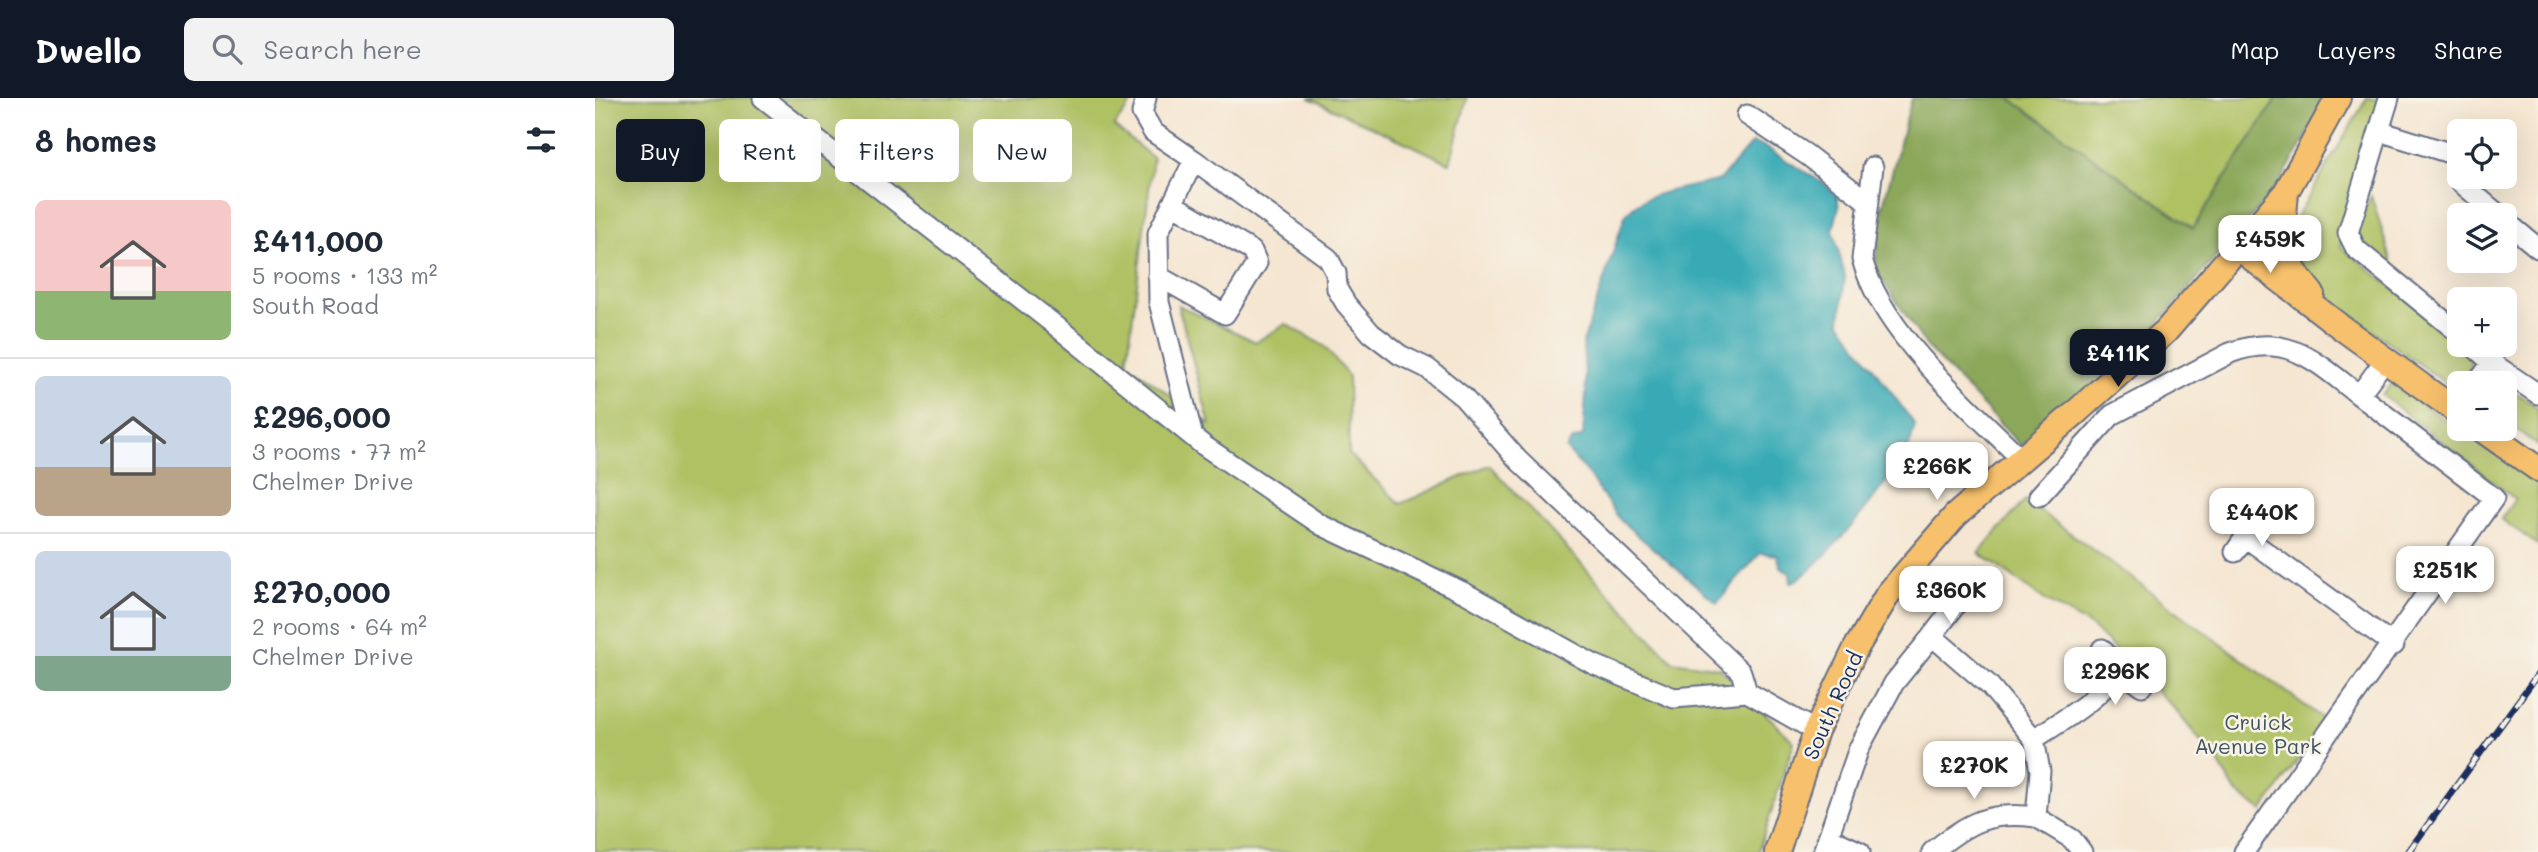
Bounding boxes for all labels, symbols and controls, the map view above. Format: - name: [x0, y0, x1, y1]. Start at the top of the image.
- search box: [184, 18, 674, 81]
- text: Dwello: [35, 28, 142, 71]
- icon: search: [208, 30, 246, 68]
- text: Search here: [264, 32, 422, 66]
- text: Map: [2231, 34, 2279, 65]
- text: Layers: [2317, 34, 2396, 65]
- text: Share: [2434, 34, 2503, 65]
- chip: Buy: [616, 119, 705, 182]
- chip: Rent: [719, 119, 821, 182]
- chip: Filters: [835, 119, 959, 182]
- chip: New: [973, 119, 1072, 182]
- map controls: [2447, 119, 2517, 441]
- button: locate: [2447, 119, 2517, 189]
- text: 8 homes: [35, 120, 157, 160]
- icon: filters: [522, 121, 560, 159]
- button: layers: [2447, 203, 2517, 273]
- pin: £459K: [2221, 216, 2319, 275]
- text: £411,000: [252, 220, 383, 260]
- text: £459K: [2234, 223, 2306, 253]
- icon: home: [91, 228, 175, 312]
- text: 5 rooms · 133 m²: [252, 260, 437, 290]
- button: +: [2447, 287, 2517, 357]
- text: South Road: [252, 290, 379, 320]
- pin: £411K: [2069, 330, 2167, 389]
- text: £411K: [2086, 337, 2150, 367]
- button: −: [2447, 371, 2517, 441]
- text: £296,000: [252, 396, 391, 436]
- icon: home: [91, 404, 175, 488]
- text: 3 rooms · 77 m²: [252, 436, 426, 466]
- pin: £266K: [1888, 442, 1986, 502]
- text: £266K: [1902, 450, 1972, 480]
- text: Chelmer Drive: [252, 466, 414, 496]
- pin: £440K: [2213, 489, 2311, 548]
- text: £440K: [2225, 496, 2299, 526]
- pin: £251K: [2396, 546, 2494, 606]
- text: £251K: [2412, 554, 2478, 584]
- pin: £360K: [1902, 566, 2000, 626]
- text: £270,000: [252, 571, 391, 611]
- text: £360K: [1915, 574, 1987, 604]
- icon: home: [91, 579, 175, 663]
- text: 2 rooms · 64 m²: [252, 611, 427, 641]
- text: Chelmer Drive: [252, 641, 414, 671]
- street label: South Road: [1796, 647, 1868, 763]
- pin: £296K: [2066, 648, 2164, 707]
- text: £296K: [2080, 655, 2150, 685]
- park label: Cruick Avenue Park: [2195, 708, 2322, 759]
- pin: £270K: [1925, 742, 2023, 801]
- text: £270K: [1939, 749, 2009, 779]

